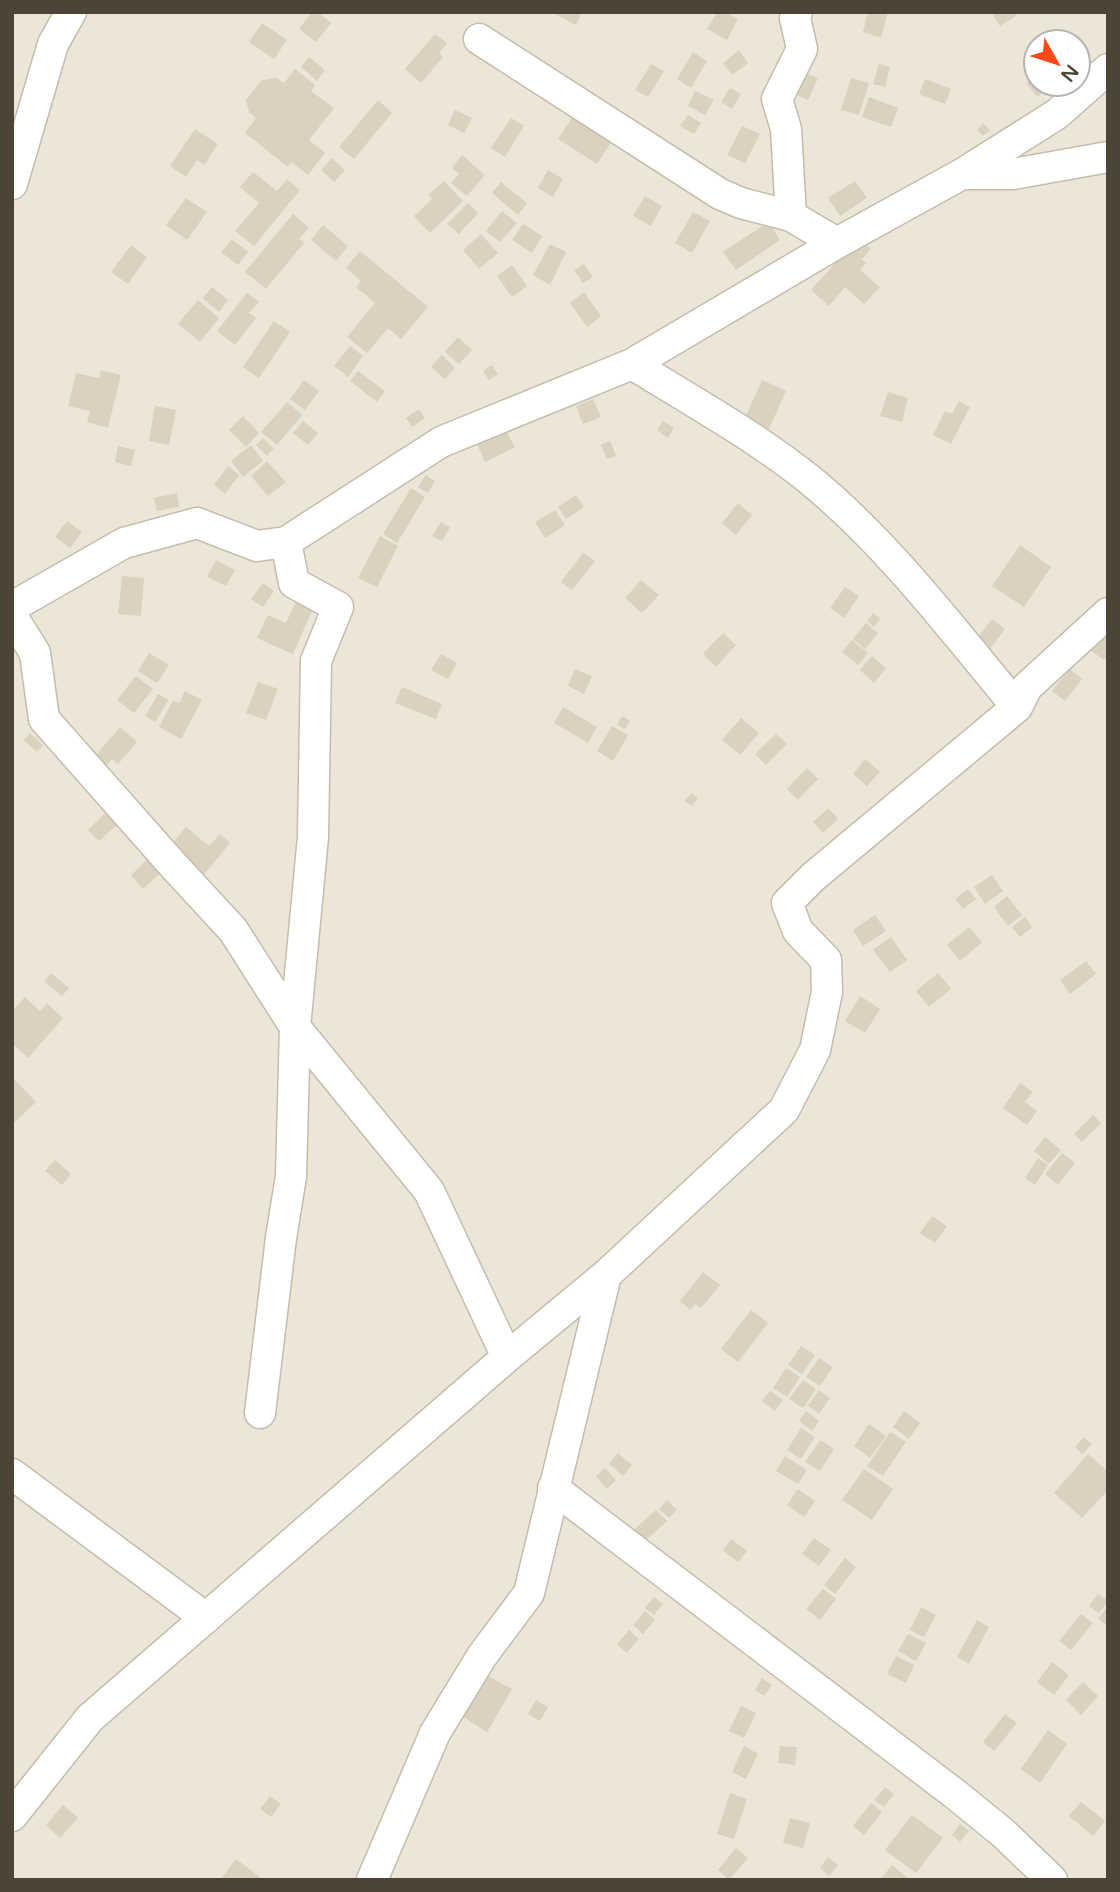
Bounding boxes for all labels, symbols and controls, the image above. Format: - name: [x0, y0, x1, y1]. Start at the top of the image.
- north arrow: [1022, 28, 1092, 98]
- text: N: [1056, 60, 1083, 86]

